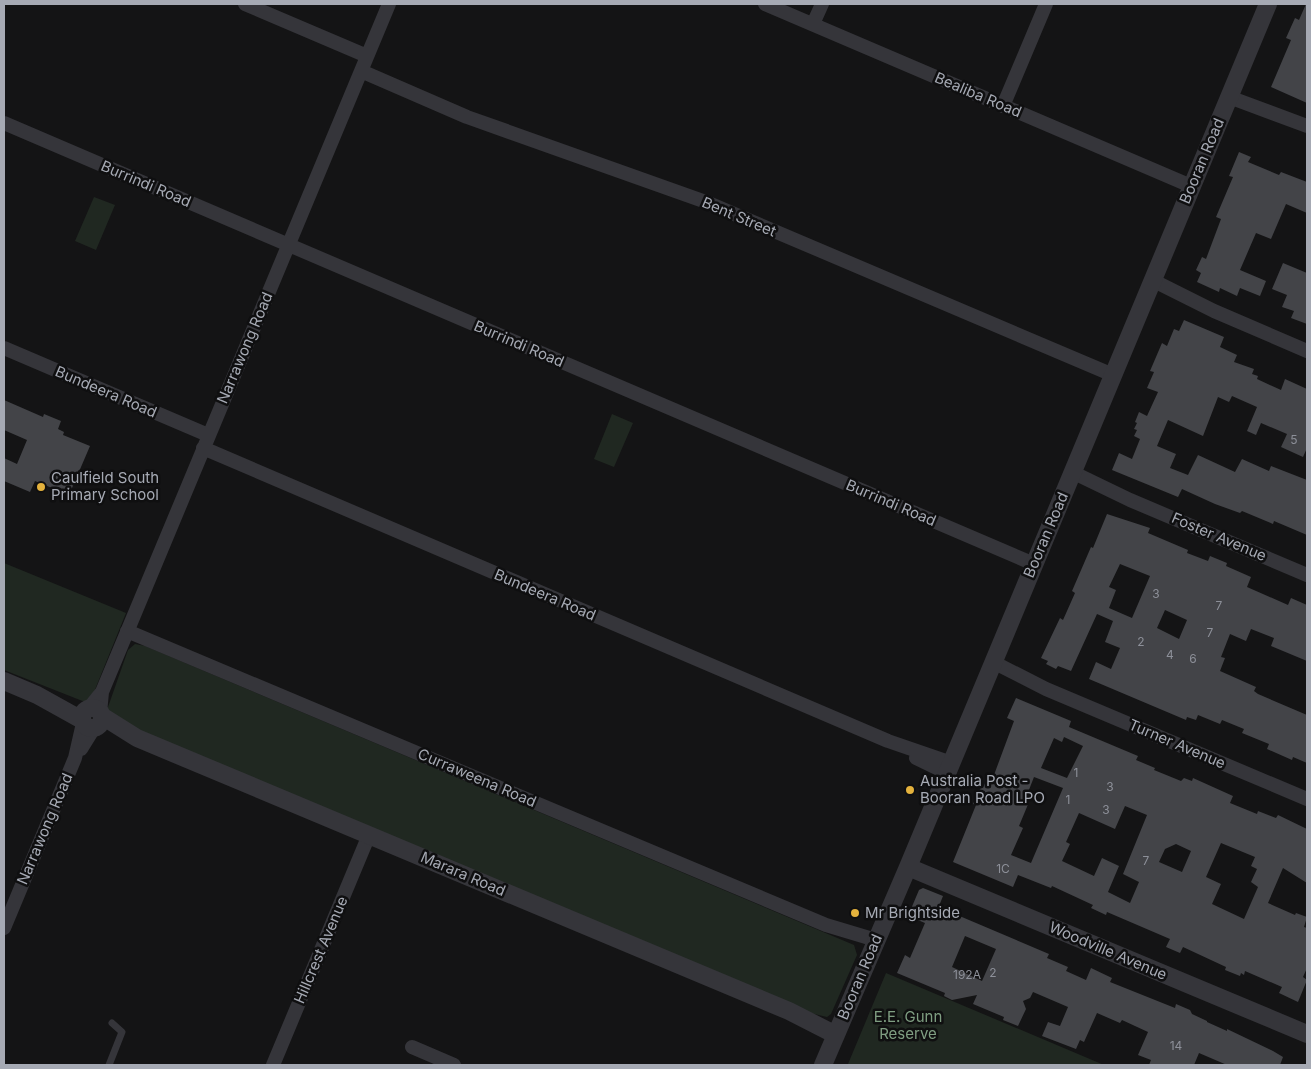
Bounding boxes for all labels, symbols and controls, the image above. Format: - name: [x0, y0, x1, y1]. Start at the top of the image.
- street label: Bealiba Road: [932, 68, 1025, 121]
- street label: Booran Road: [1175, 115, 1228, 206]
- street label: Burrindi Road: [98, 156, 194, 211]
- street label: Bent Street: [699, 192, 779, 241]
- street label: Narrawong Road: [213, 289, 277, 406]
- street label: Burrindi Road: [471, 316, 567, 371]
- street label: Bundeera Road: [52, 362, 160, 422]
- house number: 5: [1290, 432, 1298, 447]
- place label: Caulfield South Primary School: [51, 468, 159, 504]
- street label: Burrindi Road: [843, 475, 939, 530]
- marker: Caulfield South Primary School: [35, 481, 47, 493]
- street label: Booran Road: [1019, 489, 1072, 580]
- street label: Foster Avenue: [1169, 508, 1270, 565]
- street label: Bundeera Road: [491, 565, 599, 625]
- house number: 3: [1152, 586, 1160, 601]
- house number: 7: [1216, 598, 1223, 613]
- house number: 7: [1207, 625, 1214, 640]
- house number: 2: [1137, 634, 1145, 649]
- house number: 4: [1166, 647, 1174, 662]
- house number: 6: [1189, 651, 1197, 666]
- street label: Turner Avenue: [1126, 715, 1229, 773]
- street label: Curraweena Road: [415, 744, 539, 811]
- house number: 1: [1074, 765, 1078, 780]
- street label: Narrawong Road: [13, 770, 77, 887]
- place label: Australia Post - Booran Road LPO: [920, 771, 1045, 807]
- house number: 3: [1106, 779, 1114, 794]
- marker: Australia Post - Booran Road LPO: [904, 784, 916, 796]
- house number: 1: [1066, 792, 1070, 807]
- house number: 3: [1102, 802, 1110, 817]
- street label: Marara Road: [418, 847, 509, 900]
- house number: 7: [1143, 853, 1150, 868]
- house number: 1C: [996, 861, 1010, 876]
- street label: Hillcrest Avenue: [289, 893, 352, 1006]
- place label: Mr Brightside: [865, 903, 960, 922]
- marker: Mr Brightside: [849, 907, 861, 919]
- street label: Woodville Avenue: [1046, 917, 1170, 984]
- street label: Booran Road: [833, 931, 886, 1022]
- house number: 2: [989, 965, 997, 980]
- house number: 192A: [953, 967, 981, 982]
- park label: E.E. Gunn Reserve: [874, 1007, 942, 1043]
- house number: 14: [1170, 1038, 1183, 1053]

